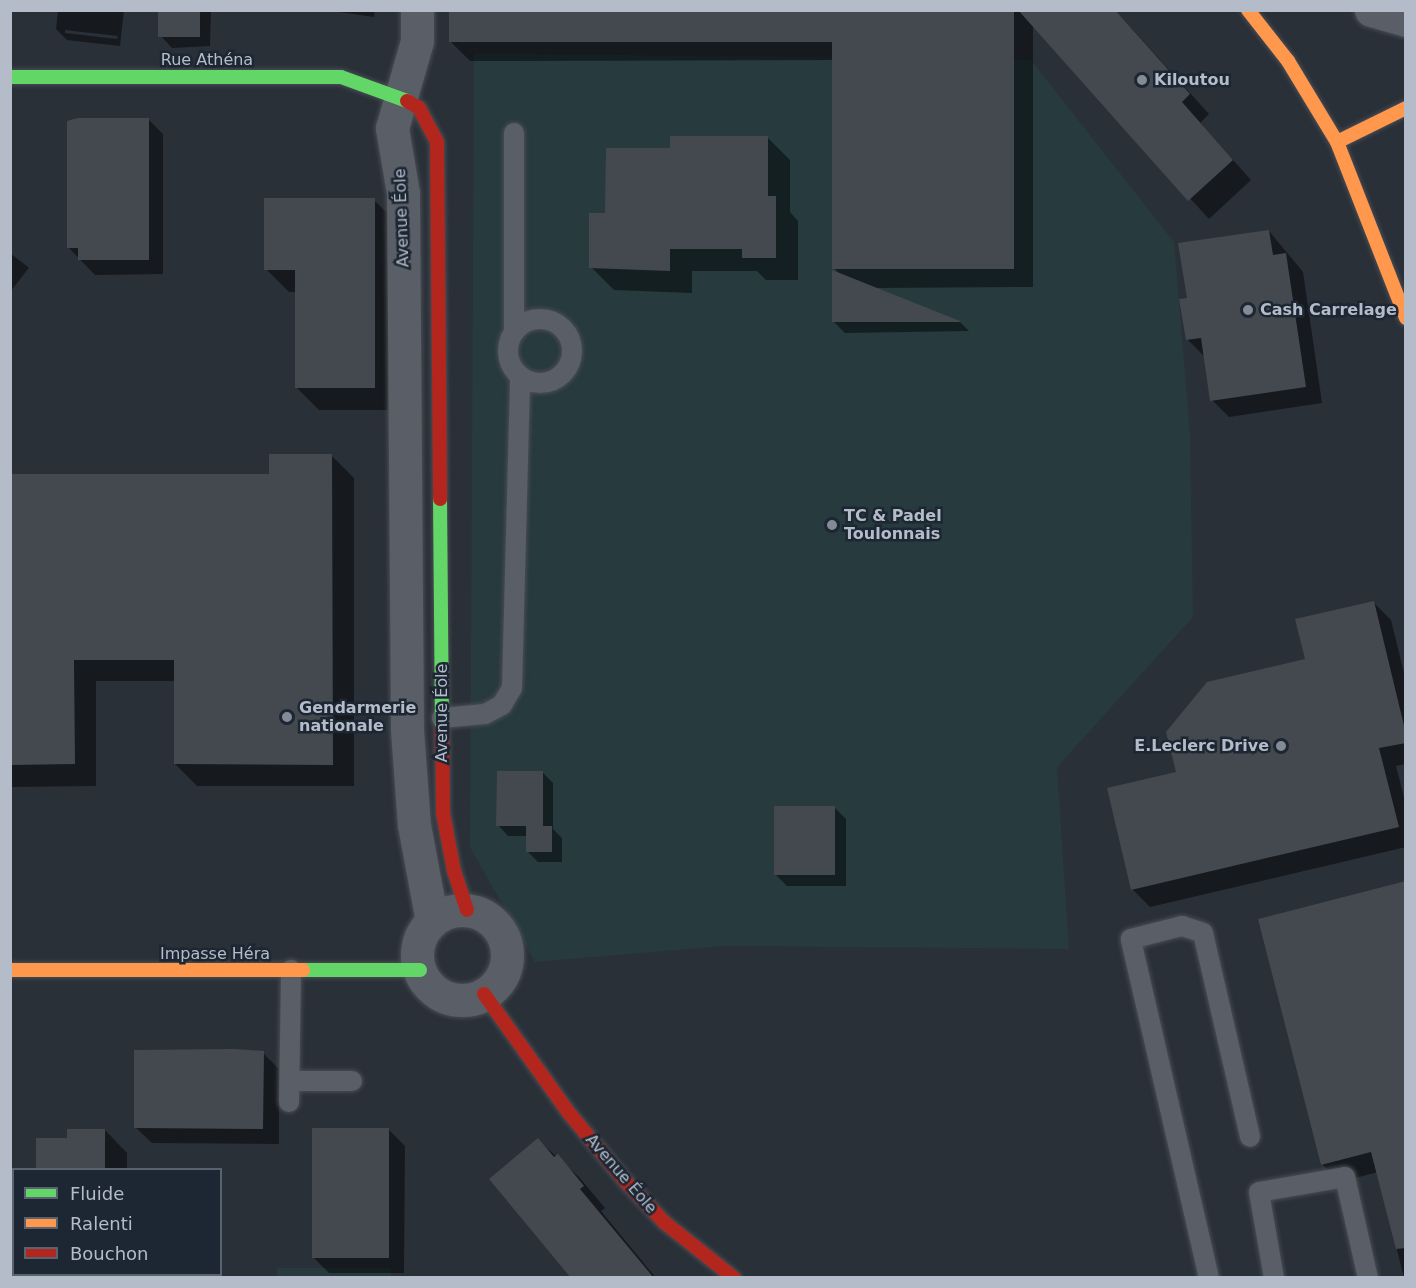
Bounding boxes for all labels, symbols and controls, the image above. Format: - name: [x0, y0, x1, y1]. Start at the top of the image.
- street label: Rue Athéna: [161, 50, 253, 70]
- place label: Kiloutou: [1154, 70, 1230, 90]
- marker: Kiloutou: [1135, 73, 1149, 87]
- street label: Avenue Éole: [391, 168, 413, 268]
- place label: Cash Carrelage: [1260, 300, 1397, 320]
- marker: Cash Carrelage: [1241, 303, 1255, 317]
- place label: TC & Padel Toulonnais: [844, 506, 942, 544]
- marker: TC & Padel Toulonnais: [825, 518, 839, 532]
- street label: Avenue Éole: [432, 664, 452, 762]
- place label: Gendarmerie nationale: [299, 698, 416, 736]
- marker: Gendarmerie nationale: [280, 710, 294, 724]
- place label: E.Leclerc Drive: [1134, 736, 1269, 756]
- marker: E.Leclerc Drive: [1274, 739, 1288, 753]
- street label: Impasse Héra: [160, 944, 270, 964]
- street label: Avenue Éole: [581, 1130, 661, 1218]
- legend: [12, 1168, 222, 1276]
- text: Fluide: [70, 1183, 124, 1204]
- text: Ralenti: [70, 1213, 133, 1234]
- text: Bouchon: [70, 1243, 149, 1264]

